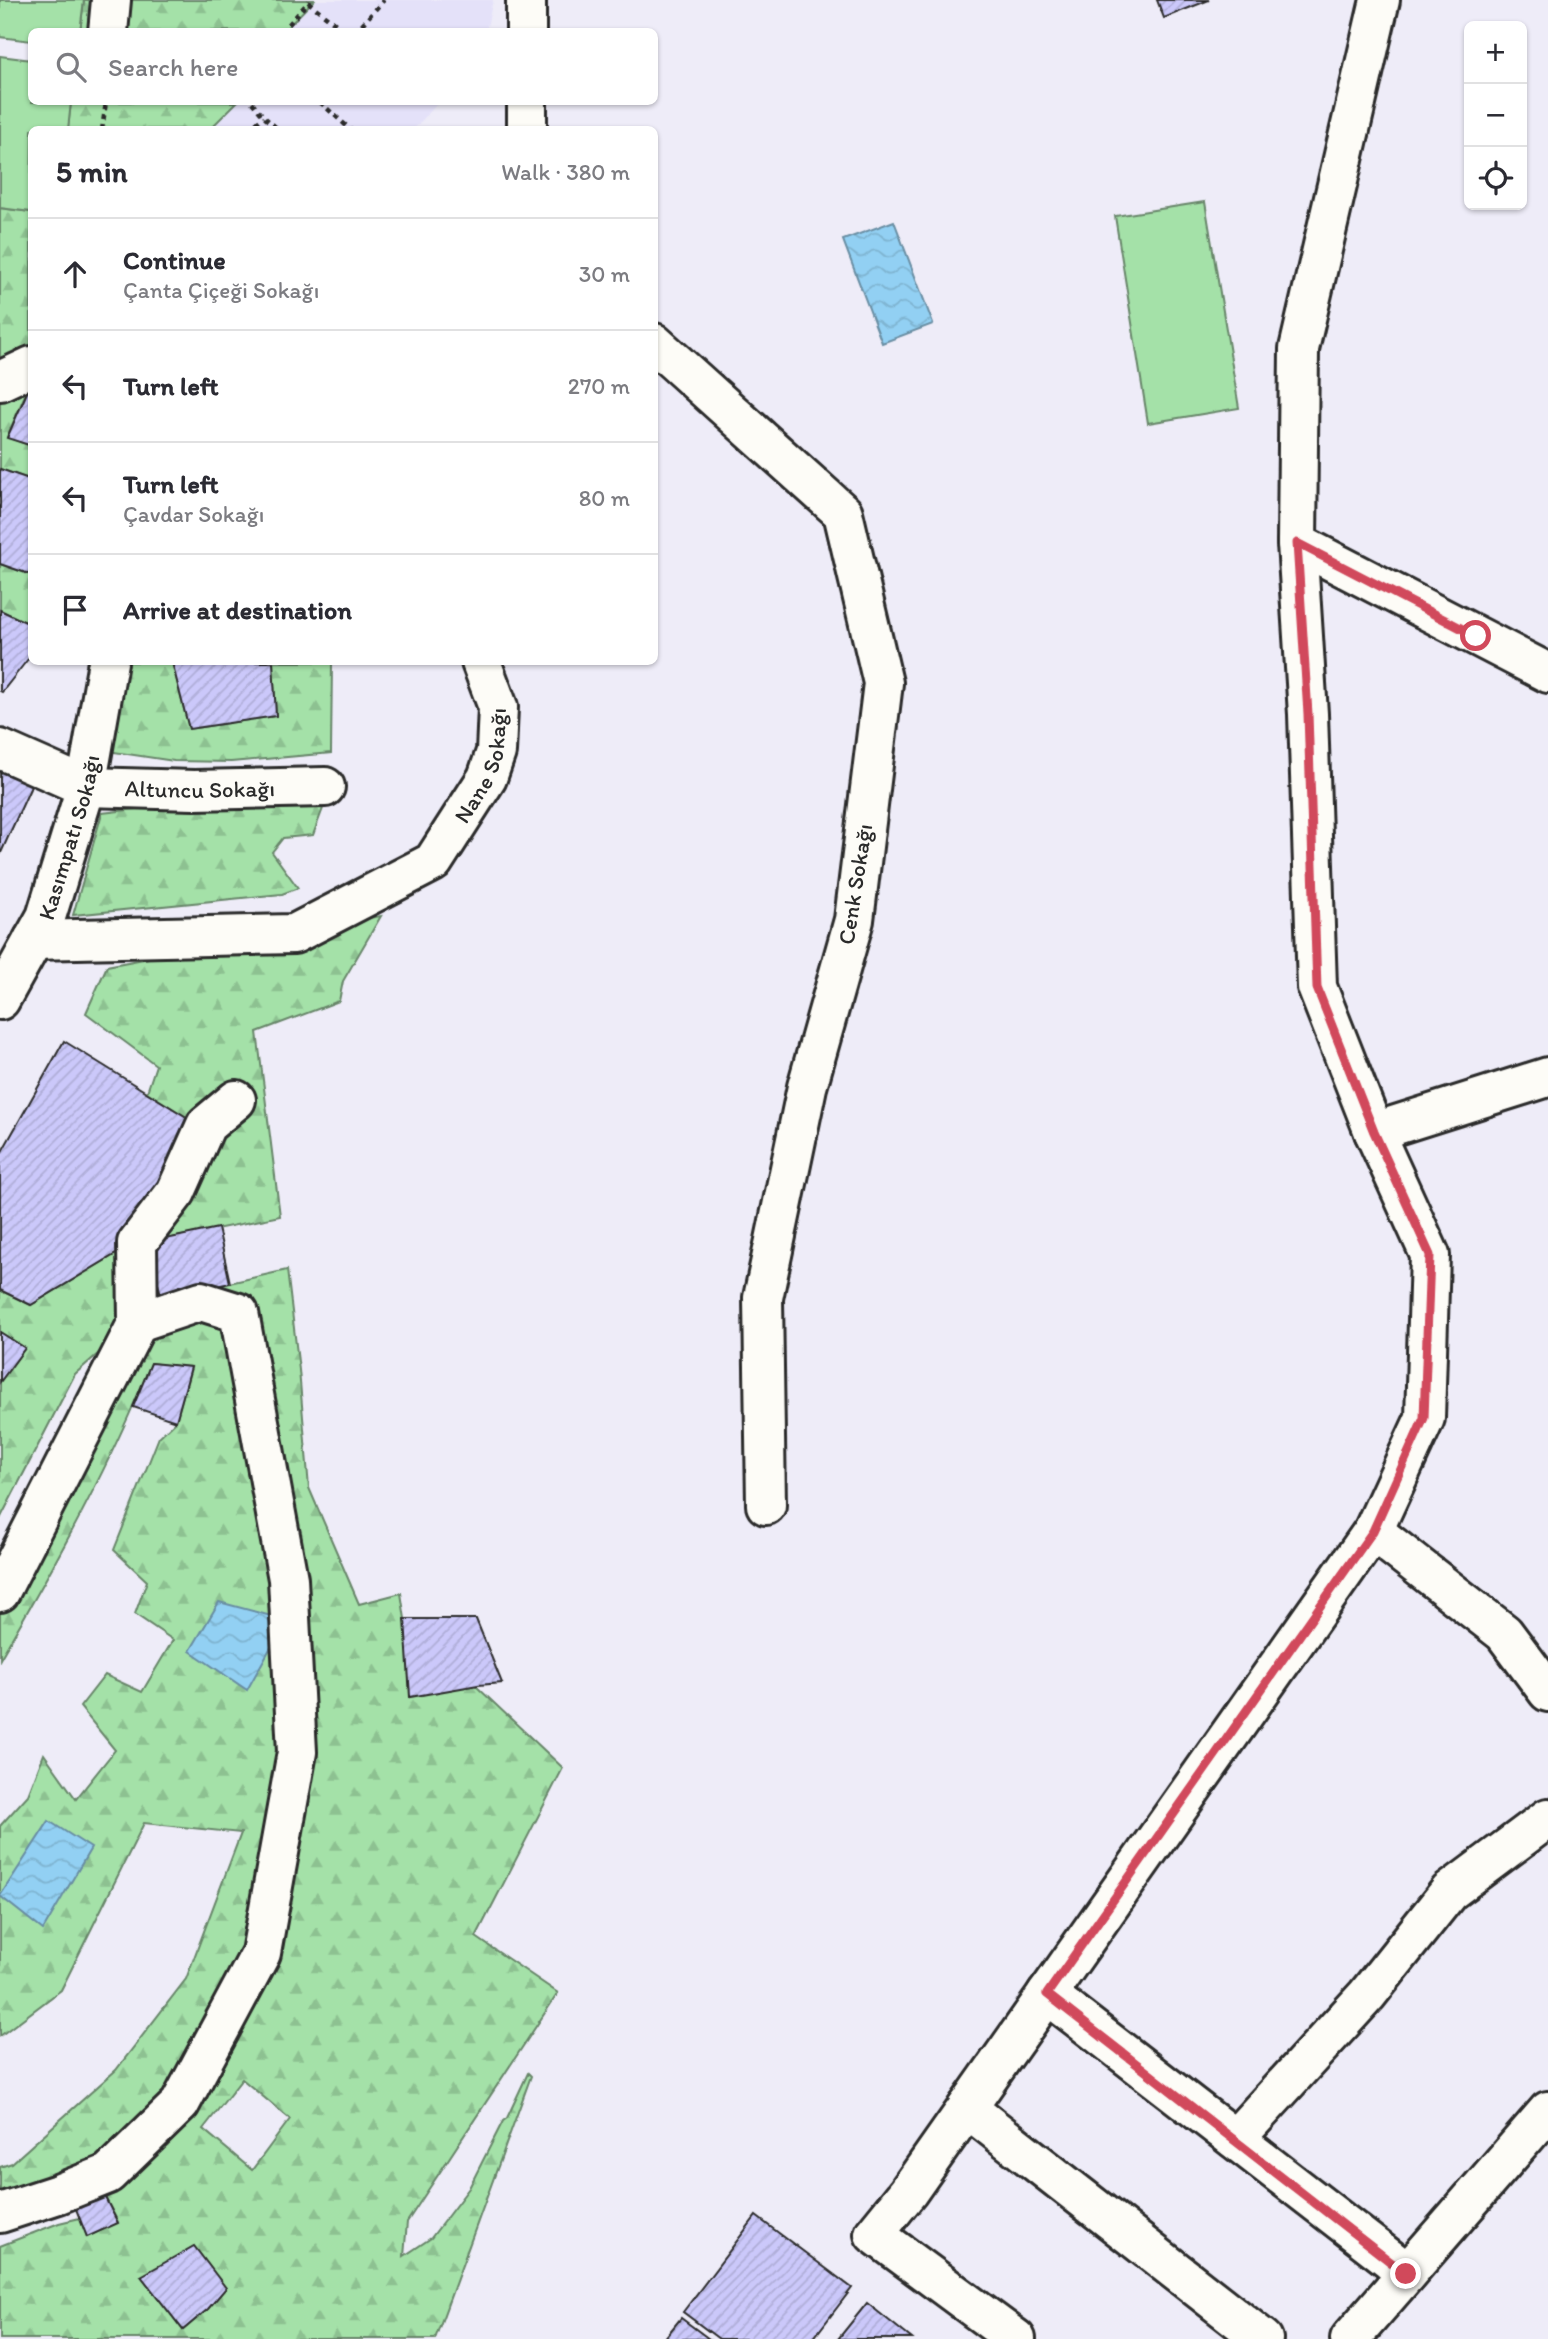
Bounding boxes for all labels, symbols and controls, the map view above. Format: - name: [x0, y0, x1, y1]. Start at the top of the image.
- map controls: [1464, 21, 1527, 210]
- button: +: [1464, 21, 1527, 84]
- search box: [28, 28, 658, 105]
- icon: search: [52, 48, 90, 86]
- text: Search here: [108, 51, 238, 83]
- button: −: [1464, 84, 1527, 147]
- button: locate: [1464, 147, 1527, 210]
- text: 5 min: [56, 153, 127, 190]
- text: Walk · 380 m: [501, 158, 630, 186]
- text: Continue: [123, 244, 226, 276]
- icon: ahead: [56, 255, 94, 293]
- text: 30 m: [579, 260, 630, 288]
- text: Çanta Çiçeği Sokağı: [123, 276, 319, 304]
- icon: left: [56, 367, 94, 405]
- text: Turn left: [123, 370, 219, 402]
- text: 270 m: [568, 372, 630, 400]
- text: Turn left: [123, 468, 219, 500]
- icon: left: [56, 479, 94, 517]
- text: 80 m: [579, 484, 630, 512]
- text: Çavdar Sokağı: [123, 500, 264, 528]
- icon: arrive: [56, 591, 94, 629]
- text: Arrive at destination: [123, 594, 352, 626]
- route start: [1460, 620, 1491, 651]
- street label: Nane Sokağı: [448, 707, 512, 828]
- street label: Kasımpatı Sokağı: [32, 753, 105, 923]
- street label: Altuncu Sokağı: [124, 774, 275, 804]
- street label: Cenk Sokağı: [832, 822, 878, 946]
- route end: [1390, 2258, 1421, 2289]

